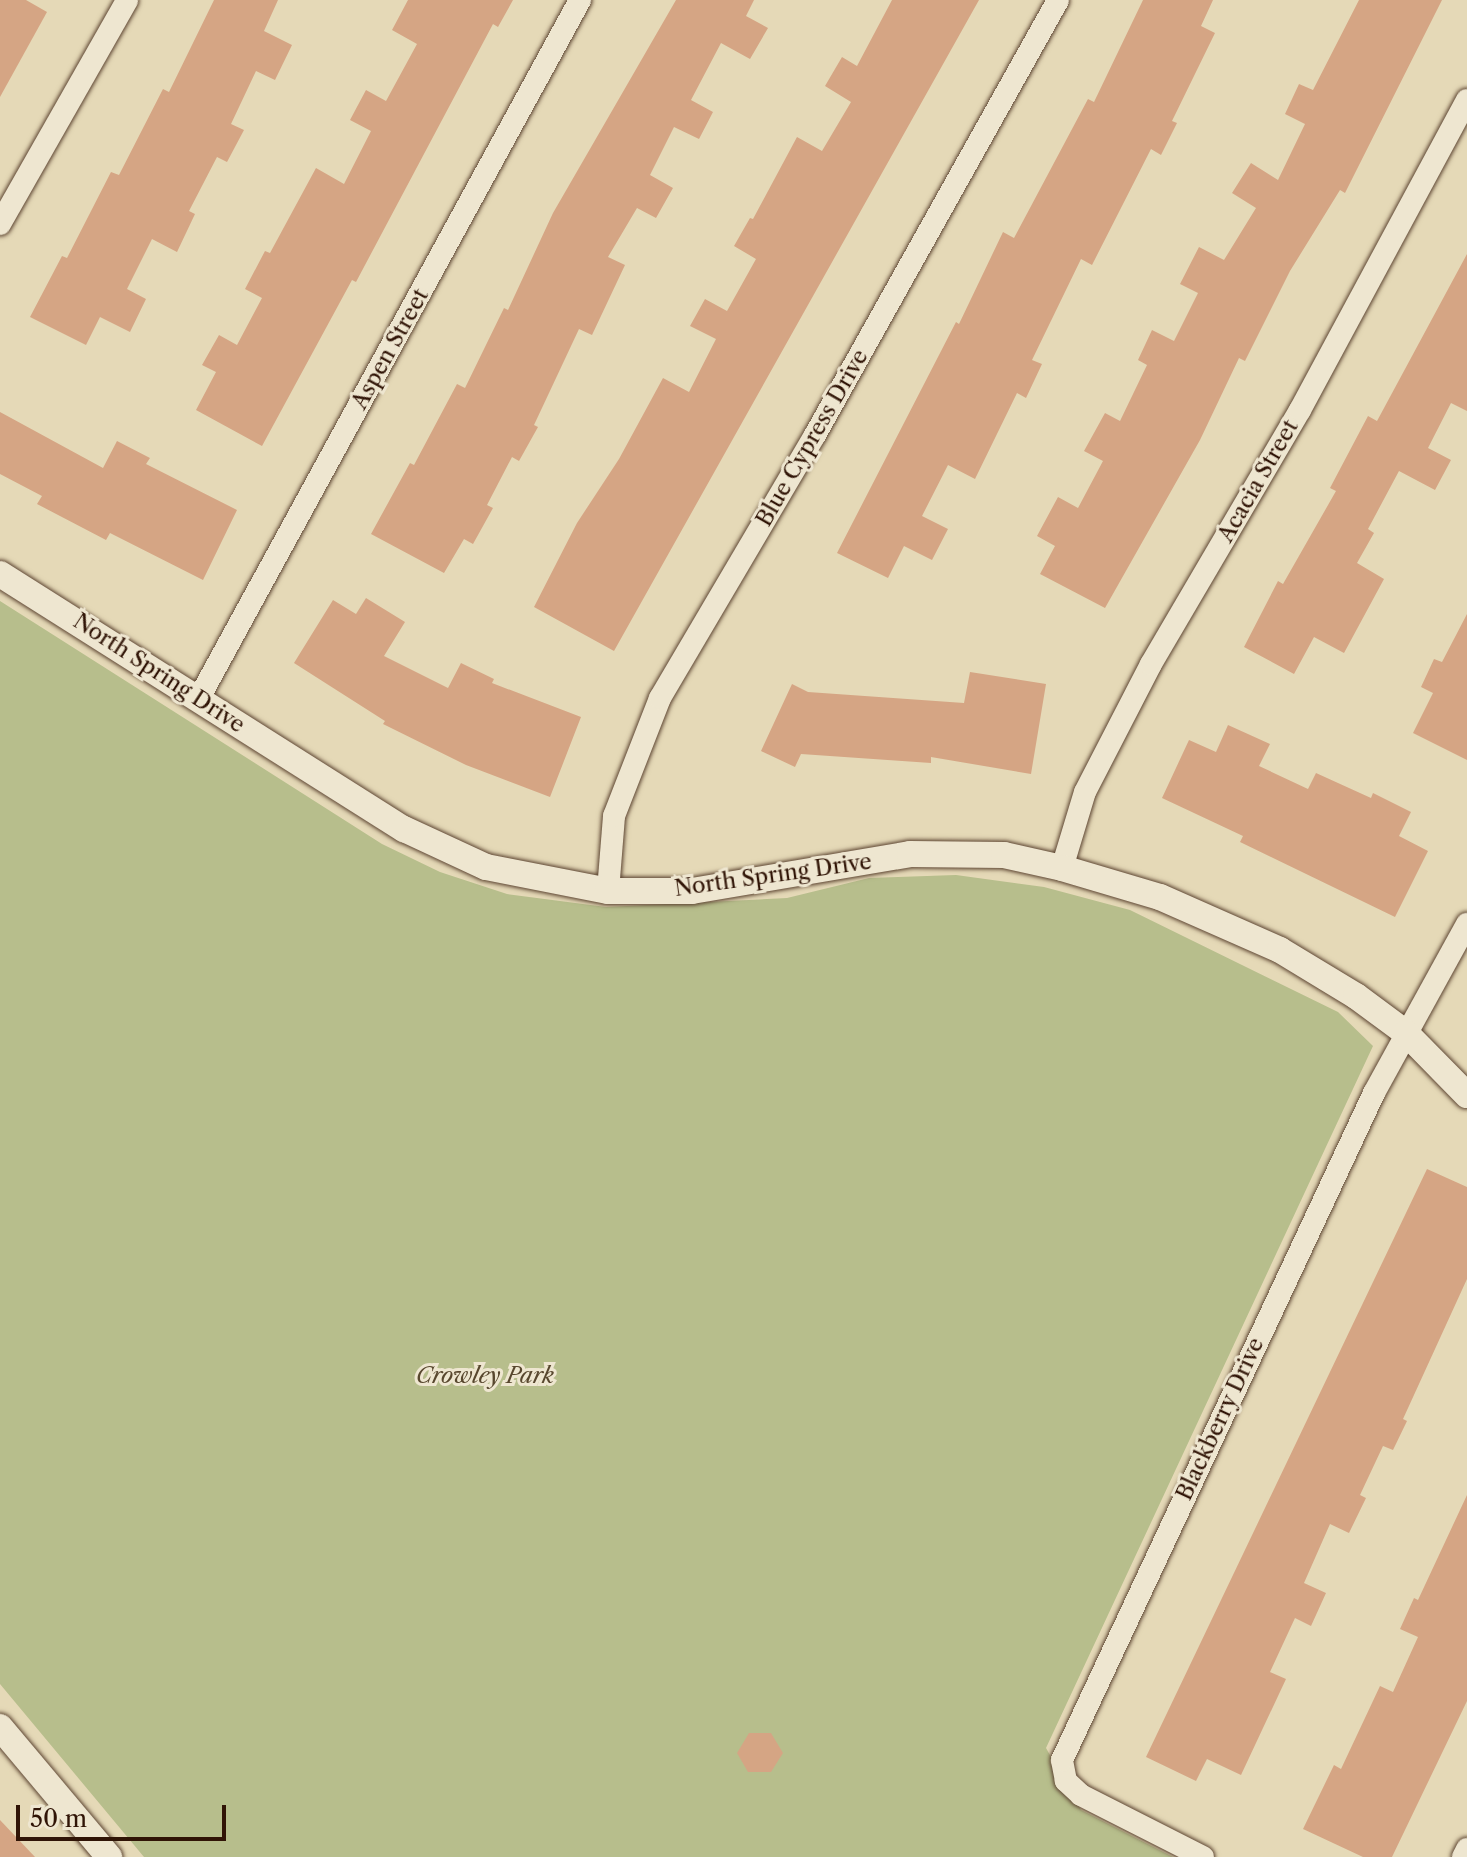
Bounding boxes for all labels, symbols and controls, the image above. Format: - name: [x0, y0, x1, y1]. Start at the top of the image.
- street label: Aspen Street: [346, 284, 434, 414]
- street label: Blue Cypress Drive: [751, 345, 873, 531]
- street label: Acacia Street: [1212, 415, 1304, 547]
- street label: North Spring Drive: [68, 608, 250, 738]
- street label: North Spring Drive: [673, 848, 873, 902]
- street label: Blackberry Drive: [1171, 1333, 1269, 1505]
- park label: Crowley Park: [416, 1363, 554, 1389]
- scale bar: [20, 1789, 230, 1839]
- text: 50 m: [30, 1804, 87, 1833]

